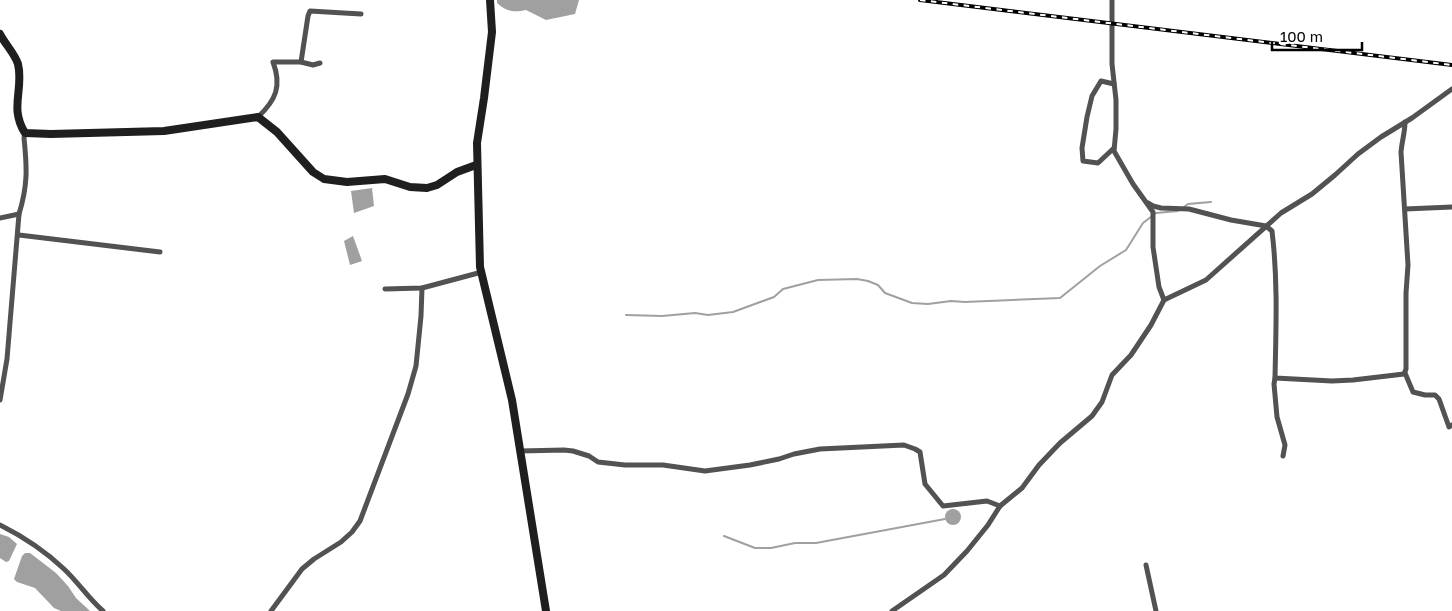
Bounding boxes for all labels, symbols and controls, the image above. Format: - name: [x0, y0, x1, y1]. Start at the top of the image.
- scale bar: [1272, 20, 1362, 52]
- text: 100 m: [1280, 27, 1323, 45]

